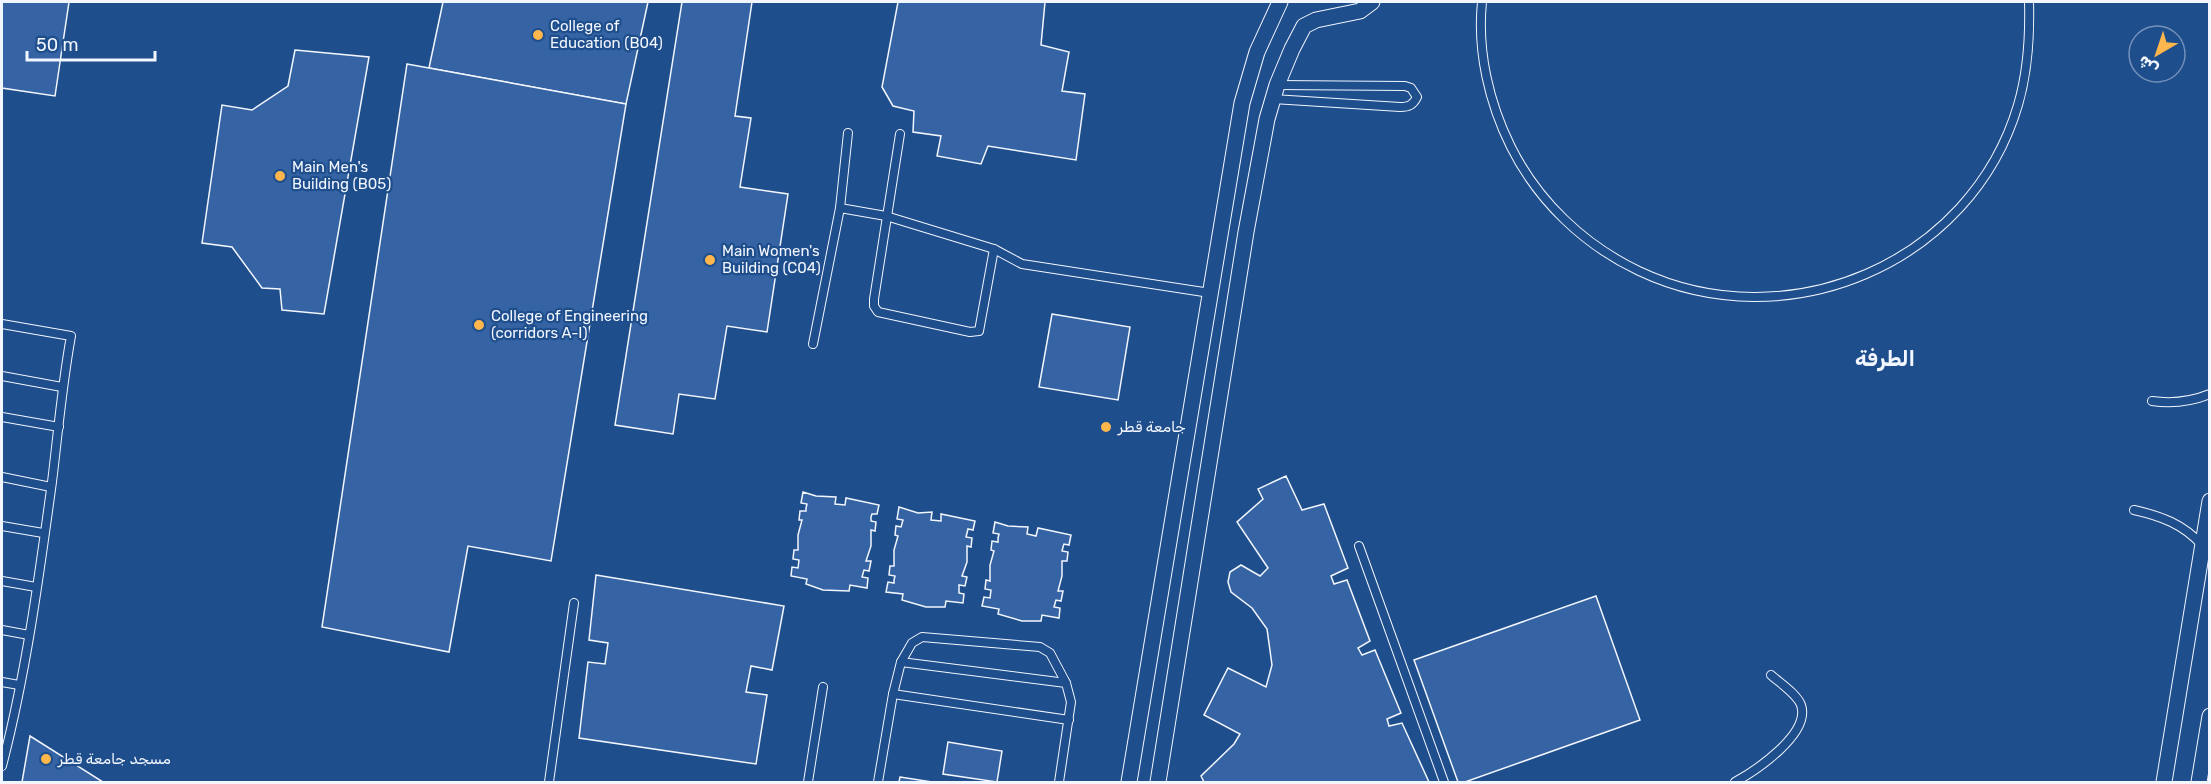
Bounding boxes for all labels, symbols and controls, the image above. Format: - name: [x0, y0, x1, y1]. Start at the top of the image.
- place label: College of Education (B04): [550, 17, 663, 52]
- scale bar: [27, 24, 154, 62]
- north arrow: [2127, 24, 2187, 84]
- marker: College of Education (B04): [531, 28, 545, 42]
- text: 50 m: [36, 34, 79, 56]
- text: ش: [2134, 52, 2162, 79]
- place label: Main Men's Building (B05): [292, 158, 391, 193]
- marker: Main Men's Building (B05): [273, 169, 287, 183]
- place label: Main Women's Building (C04): [722, 242, 821, 277]
- marker: Main Women's Building (C04): [703, 253, 717, 267]
- place label: College of Engineering (corridors A-I): [491, 307, 648, 342]
- marker: College of Engineering (corridors A-I): [472, 318, 486, 332]
- district label: الطرفة: [1855, 346, 1915, 372]
- place label: جامعة قطر: [1117, 418, 1186, 436]
- marker: جامعة قطر: [1099, 420, 1113, 434]
- place label: مسجد جامعة قطر: [57, 750, 171, 768]
- marker: مسجد جامعة قطر: [39, 752, 53, 766]

